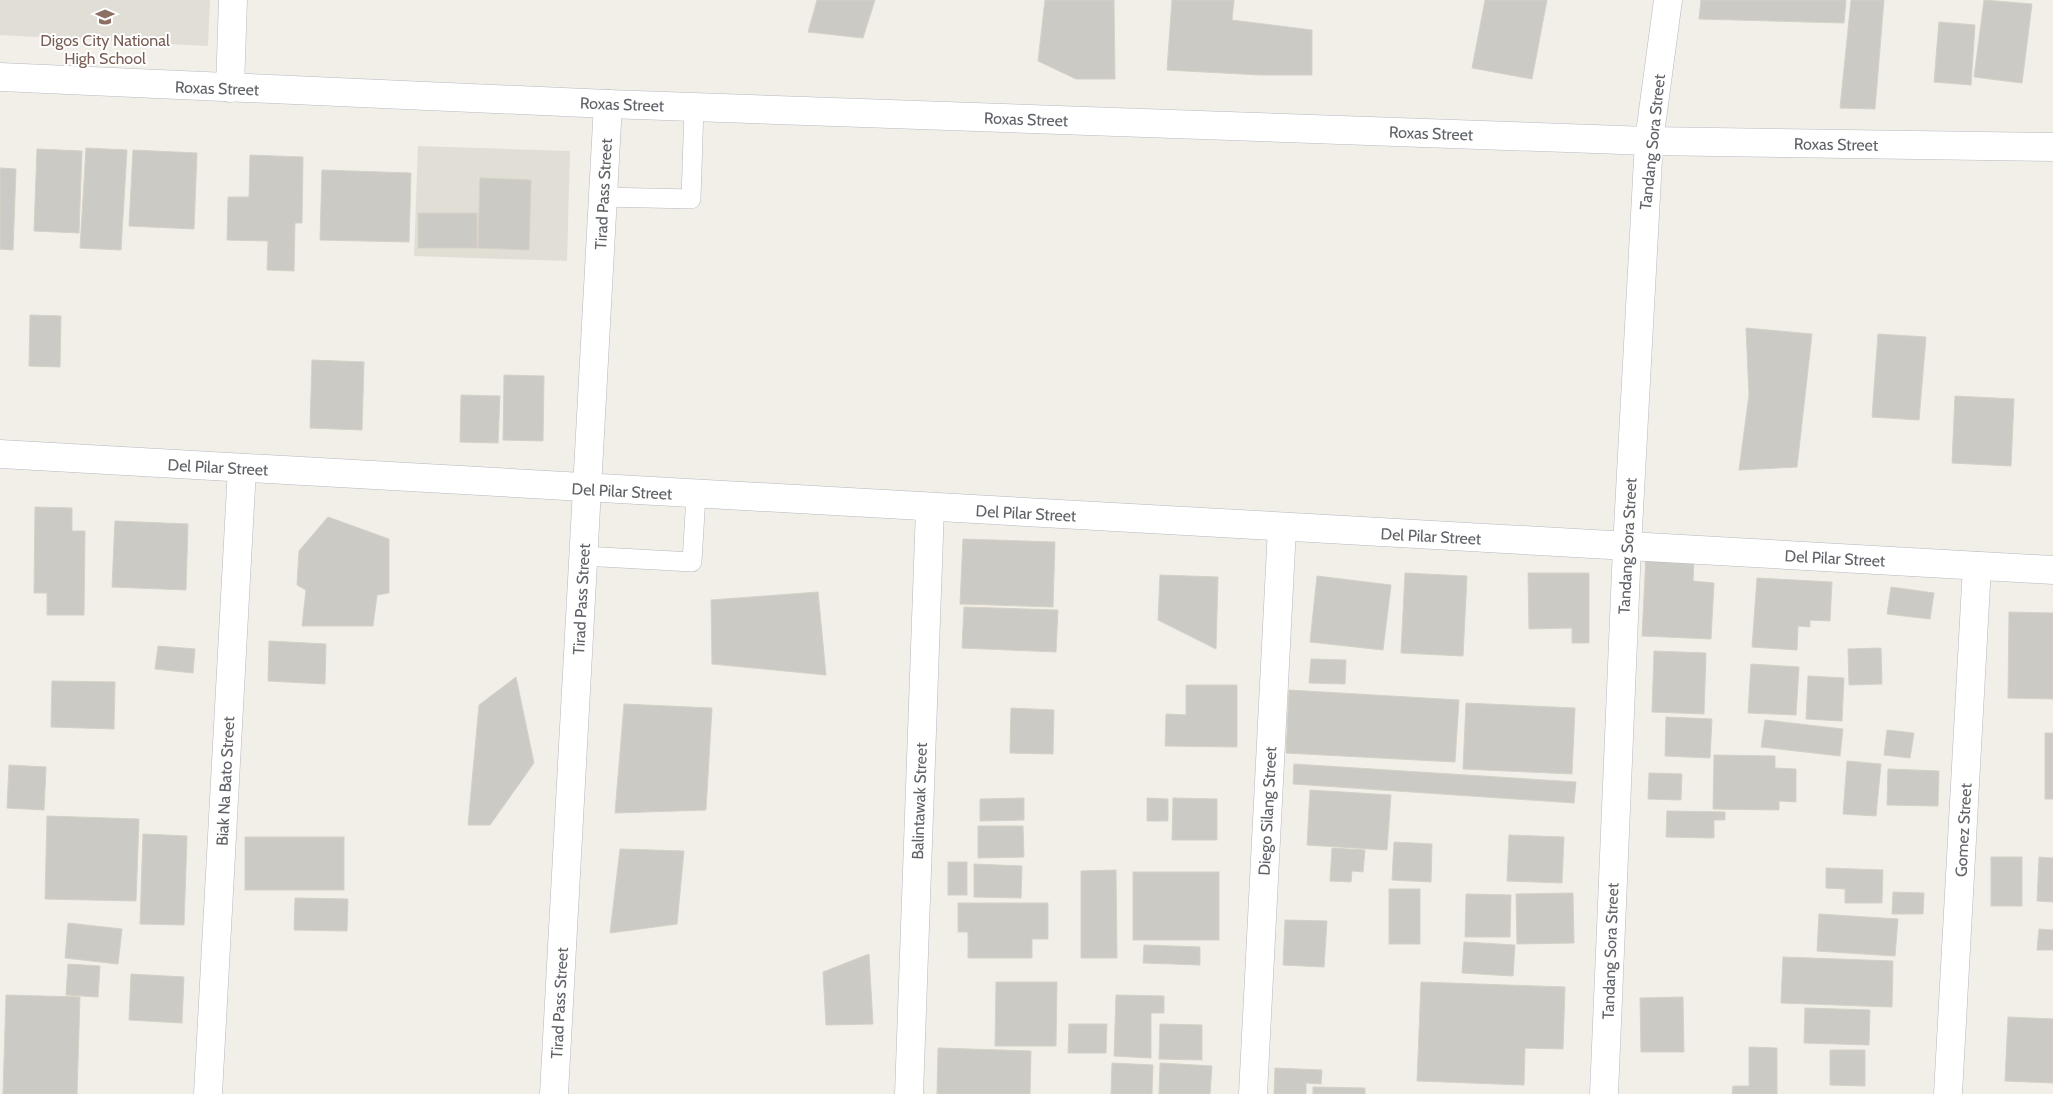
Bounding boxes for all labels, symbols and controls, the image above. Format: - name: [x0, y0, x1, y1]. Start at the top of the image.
- school or university icon: Digos City National High School: [94, 6, 116, 28]
- place label: Digos City National High School: [40, 31, 170, 68]
- street label: Tandang Sora Street: [1636, 72, 1669, 211]
- street label: Roxas Street: [174, 78, 260, 99]
- street label: Roxas Street: [579, 94, 665, 115]
- street label: Roxas Street: [983, 109, 1069, 130]
- street label: Roxas Street: [1388, 123, 1474, 144]
- street label: Roxas Street: [1794, 134, 1879, 155]
- street label: Tirad Pass Street: [591, 137, 616, 250]
- street label: Del Pilar Street: [167, 455, 269, 480]
- street label: Tandang Sora Street: [1614, 477, 1641, 615]
- street label: Del Pilar Street: [571, 479, 673, 504]
- street label: Del Pilar Street: [975, 501, 1077, 526]
- street label: Del Pilar Street: [1380, 524, 1482, 549]
- street label: Tirad Pass Street: [569, 542, 594, 655]
- street label: Del Pilar Street: [1784, 546, 1886, 571]
- street label: Biak Na Bato Street: [213, 715, 238, 846]
- street label: Balintawak Street: [908, 742, 931, 860]
- street label: Diego Silang Street: [1255, 745, 1280, 876]
- street label: Gomez Street: [1952, 782, 1975, 877]
- street label: Tandang Sora Street: [1599, 882, 1622, 1020]
- street label: Tirad Pass Street: [547, 946, 572, 1059]

